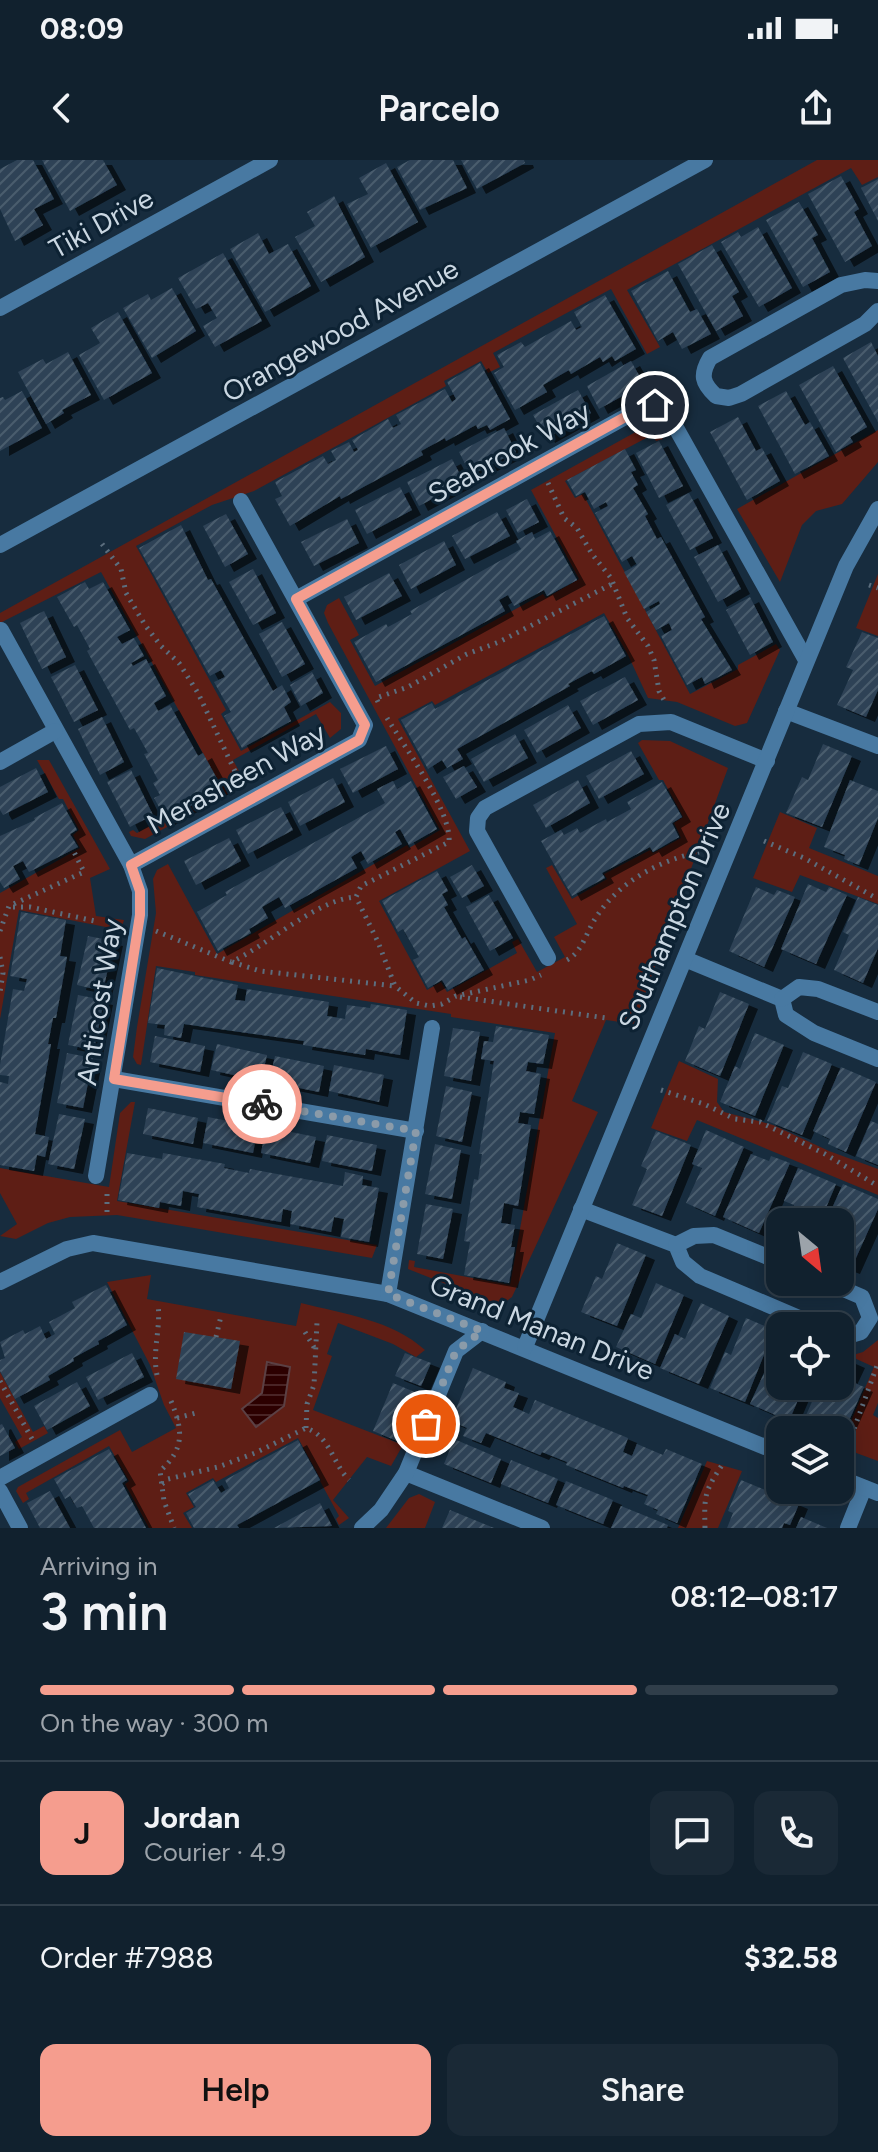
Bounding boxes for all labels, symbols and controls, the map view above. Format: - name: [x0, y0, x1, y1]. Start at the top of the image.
- text: 08:09: [40, 10, 124, 47]
- icon: back: [40, 86, 84, 130]
- icon: share: [794, 86, 838, 130]
- text: Parcelo: [378, 87, 500, 130]
- street label: Tiki Drive: [43, 181, 159, 265]
- street label: Orangewood Avenue: [216, 251, 464, 409]
- pin: [621, 371, 689, 439]
- icon: home: [633, 383, 677, 427]
- street label: Seabrook Way: [422, 393, 596, 511]
- street label: Merasheen Way: [141, 715, 332, 841]
- street label: Southampton Drive: [611, 797, 737, 1035]
- street label: Anticost Way: [69, 916, 129, 1088]
- courier: [222, 1064, 302, 1144]
- icon: bike: [240, 1082, 284, 1126]
- north arrow: [766, 1208, 854, 1296]
- map controls: [766, 1208, 854, 1504]
- street label: Grand Manan Drive: [425, 1266, 659, 1388]
- button: locate: [766, 1312, 854, 1400]
- pin: [392, 1390, 460, 1458]
- icon: bag: [404, 1402, 448, 1446]
- button: layers: [766, 1416, 854, 1504]
- text: Arriving in: [40, 1550, 158, 1582]
- text: 08:12–08:17: [670, 1578, 838, 1615]
- text: 3 min: [40, 1581, 168, 1643]
- text: On the way · 300 m: [40, 1707, 268, 1739]
- button: chat: [650, 1791, 734, 1875]
- button: phone: [754, 1791, 838, 1875]
- text: Jordan: [144, 1799, 240, 1836]
- text: J: [74, 1815, 90, 1852]
- text: Courier · 4.9: [144, 1836, 286, 1868]
- text: Order #7988: [40, 1939, 214, 1976]
- text: $32.58: [744, 1939, 838, 1976]
- button: Help: [40, 2044, 431, 2136]
- button: Share: [447, 2044, 838, 2136]

